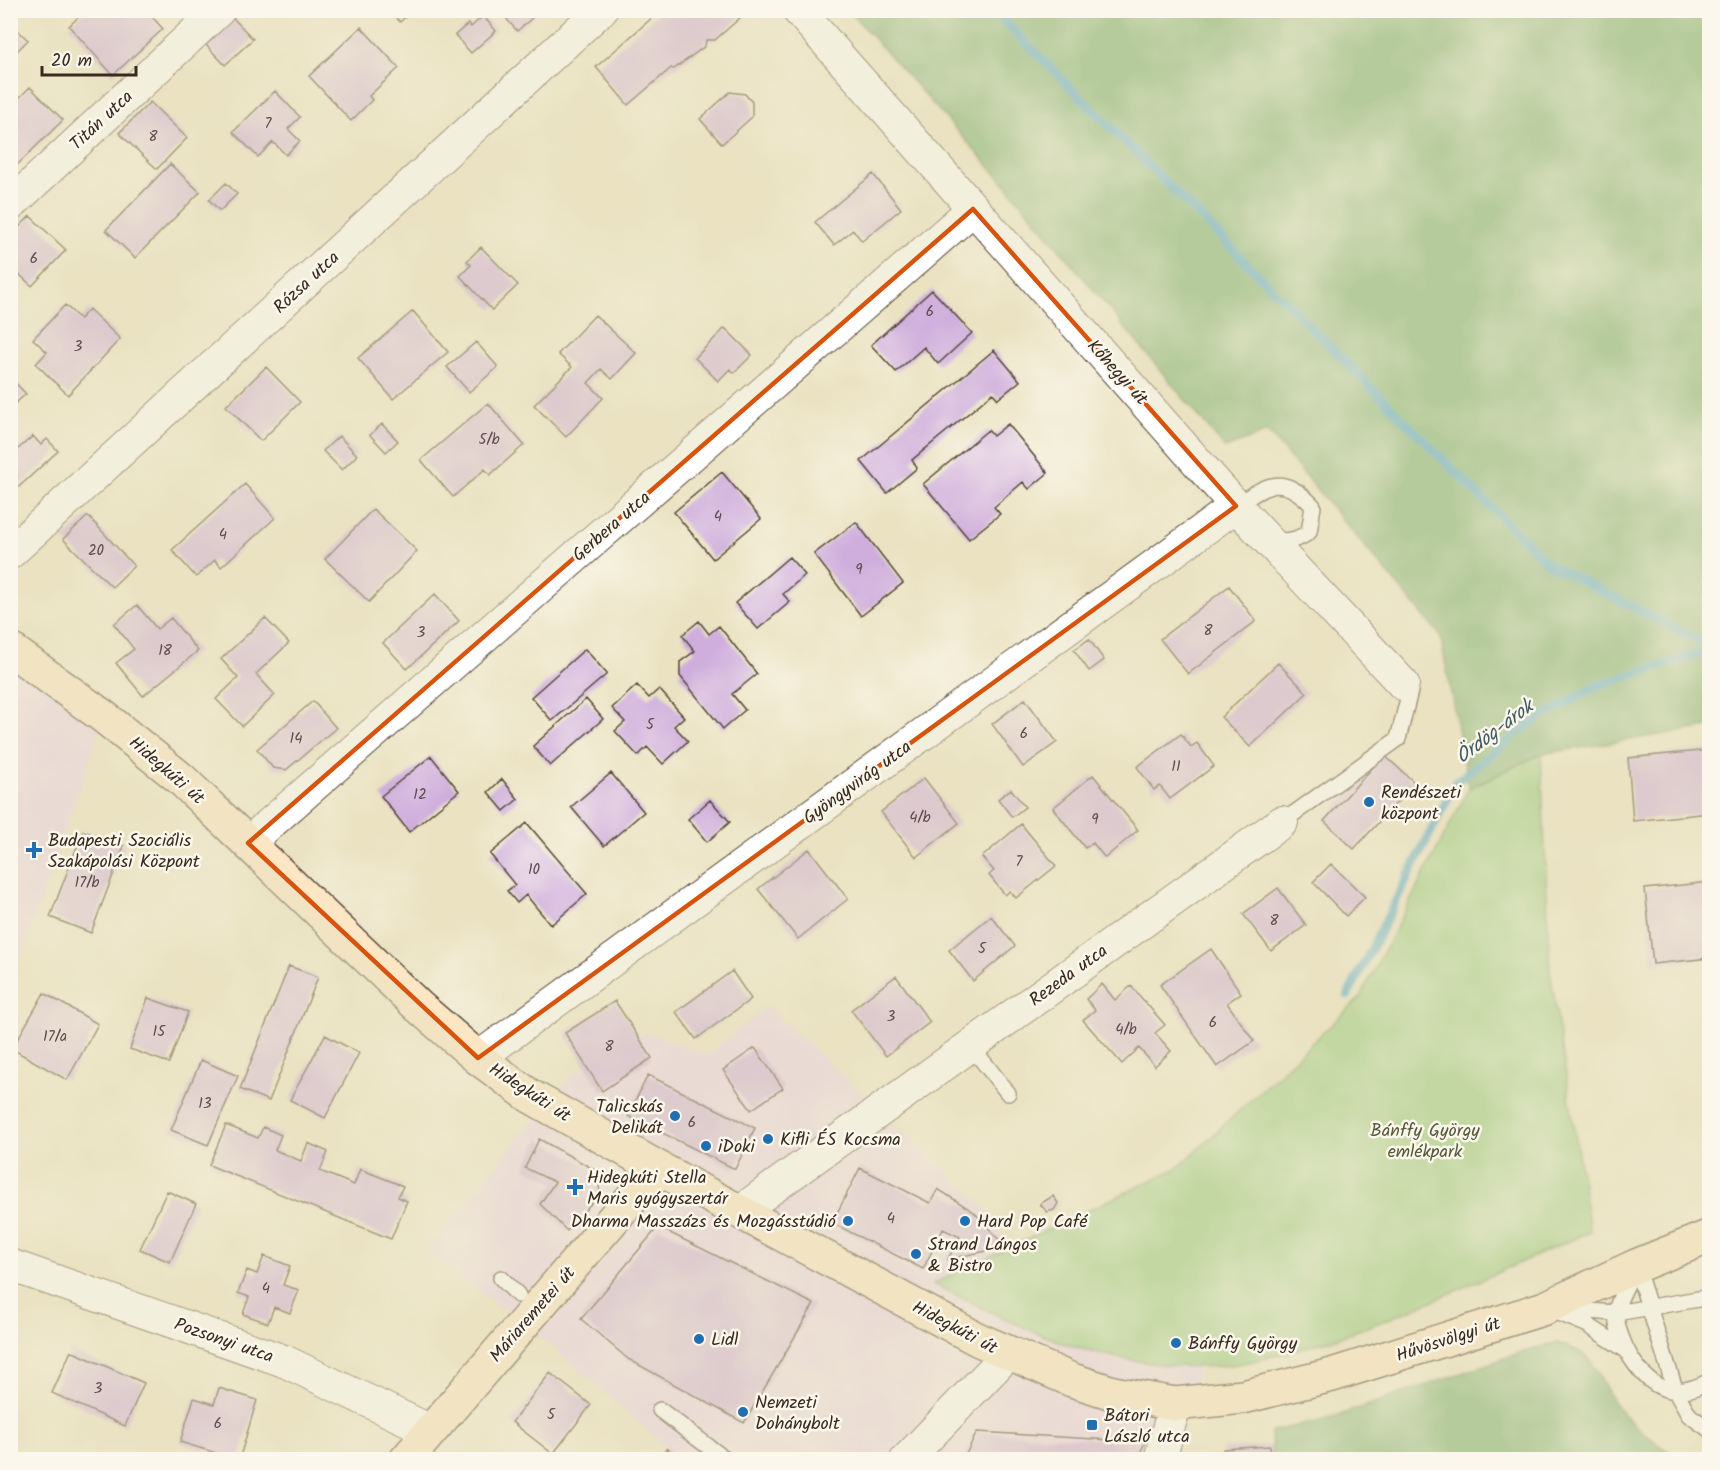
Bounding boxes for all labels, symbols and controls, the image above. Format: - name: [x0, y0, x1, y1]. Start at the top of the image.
- scale bar: [42, 39, 136, 77]
- text: 20 m: [51, 47, 92, 76]
- street label: Titán utca: [64, 84, 141, 158]
- house number: 7: [265, 112, 273, 136]
- house number: 8: [148, 125, 158, 149]
- street label: Rózsa utca: [267, 245, 347, 322]
- house number: 6: [30, 247, 38, 271]
- house number: 6: [926, 300, 934, 324]
- street label: Kőhegyi út: [1079, 333, 1155, 413]
- house number: 3: [74, 335, 83, 359]
- house number: 5/b: [478, 428, 500, 452]
- street label: Gerbera utca: [566, 485, 658, 570]
- house number: 4: [714, 505, 722, 529]
- house number: 4: [219, 523, 227, 547]
- house number: 20: [88, 539, 105, 563]
- house number: 9: [855, 558, 863, 582]
- house number: 8: [1203, 619, 1213, 643]
- house number: 3: [417, 621, 426, 645]
- house number: 18: [158, 639, 173, 663]
- water label: Ördög-árok: [1449, 691, 1543, 773]
- house number: 5: [646, 713, 655, 737]
- house number: 6: [1020, 722, 1028, 746]
- house number: 14: [290, 727, 302, 751]
- street label: Hidegkúti út: [121, 730, 211, 813]
- street label: Gyöngyvirág utca: [797, 734, 918, 833]
- house number: 11: [1171, 755, 1181, 779]
- place label: Rendészeti központ: [1381, 779, 1462, 829]
- house number: 12: [413, 783, 427, 807]
- marker: Rendészeti központ: [1362, 795, 1376, 809]
- house number: 4/b: [909, 806, 931, 830]
- house number: 9: [1091, 808, 1099, 832]
- place label: Budapesti Szociális Szakápolási Központ: [48, 827, 201, 877]
- marker: Budapesti Szociális Szakápolási Központ: [25, 841, 43, 859]
- house number: 7: [1016, 850, 1024, 874]
- house number: 10: [528, 858, 541, 882]
- house number: 17/b: [75, 871, 100, 895]
- house number: 8: [1269, 909, 1279, 933]
- house number: 5: [978, 937, 987, 961]
- street label: Rezeda utca: [1023, 938, 1114, 1015]
- house number: 3: [887, 1005, 896, 1029]
- house number: 6: [1209, 1011, 1217, 1035]
- house number: 4/b: [1115, 1018, 1137, 1042]
- house number: 15: [153, 1020, 166, 1044]
- house number: 17/a: [43, 1025, 67, 1049]
- house number: 8: [604, 1035, 614, 1059]
- street label: Hidegkúti út: [482, 1056, 577, 1131]
- house number: 13: [198, 1092, 212, 1116]
- place label: Talicskás Delikát: [596, 1093, 664, 1143]
- marker: Talicskás Delikát: [668, 1109, 682, 1123]
- house number: 6: [688, 1111, 696, 1135]
- park label: Bánffy György emlékpark: [1370, 1117, 1480, 1167]
- place label: Kifli ÉS Kocsma: [780, 1126, 901, 1155]
- marker: Kifli ÉS Kocsma: [761, 1132, 775, 1146]
- place label: iDoki: [718, 1133, 755, 1162]
- marker: iDoki: [699, 1139, 713, 1153]
- place label: Hidegkúti Stella Maris gyógyszertár: [587, 1164, 729, 1214]
- marker: Hidegkúti Stella Maris gyógyszertár: [568, 1180, 582, 1194]
- house number: 4: [887, 1207, 895, 1231]
- place label: Dharma Masszázs és Mozgásstúdió: [571, 1208, 837, 1237]
- place label: Hard Pop Café: [977, 1208, 1088, 1237]
- marker: Dharma Masszázs és Mozgásstúdió: [841, 1214, 855, 1228]
- marker: Hard Pop Café: [958, 1214, 972, 1228]
- place label: Strand Lángos & Bistro: [928, 1231, 1037, 1281]
- marker: Strand Lángos & Bistro: [909, 1247, 923, 1261]
- street label: Máriaremetei út: [483, 1259, 584, 1370]
- house number: 4: [262, 1277, 270, 1301]
- street label: Hidegkúti út: [906, 1294, 1003, 1363]
- street label: Hűvösvölgyi út: [1392, 1310, 1505, 1371]
- street label: Pozsonyi utca: [170, 1311, 277, 1372]
- place label: Lidl: [711, 1326, 739, 1355]
- place label: Bánffy György: [1188, 1330, 1298, 1359]
- marker: Lidl: [692, 1332, 706, 1346]
- marker: Bánffy György: [1169, 1336, 1183, 1350]
- house number: 3: [94, 1377, 103, 1401]
- place label: Nemzeti Dohánybolt: [755, 1389, 841, 1439]
- place label: Bátori László utca: [1104, 1402, 1190, 1452]
- house number: 5: [547, 1403, 556, 1427]
- marker: Nemzeti Dohánybolt: [736, 1405, 750, 1419]
- house number: 6: [214, 1412, 222, 1436]
- marker: Bátori László utca: [1085, 1418, 1099, 1432]

